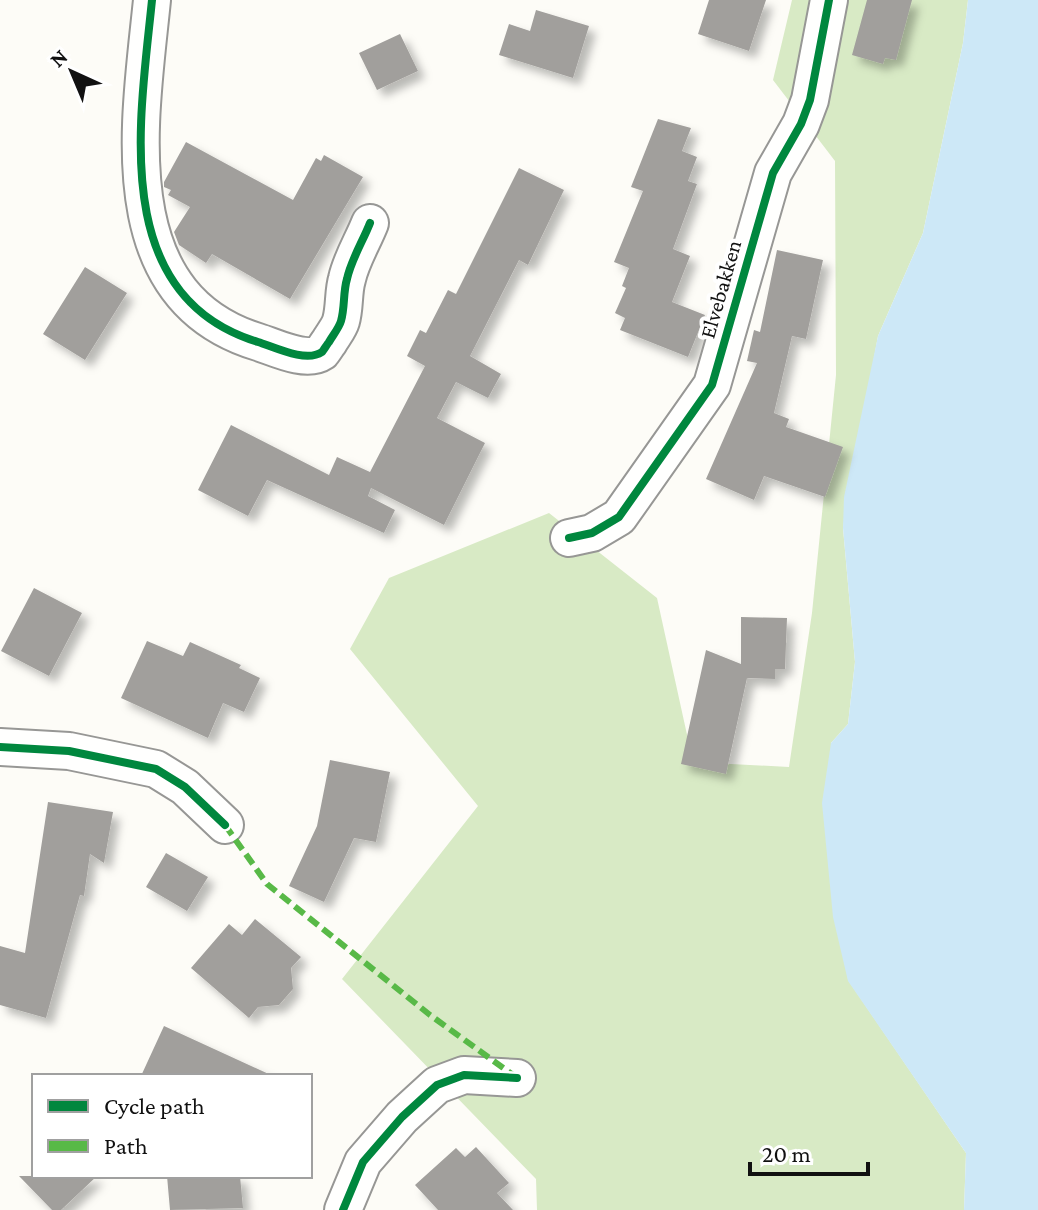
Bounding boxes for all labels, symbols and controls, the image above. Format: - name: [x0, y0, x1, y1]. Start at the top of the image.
- north arrow: [32, 32, 112, 112]
- text: N: [44, 44, 73, 72]
- street label: Elvebakken: [695, 237, 746, 341]
- legend: [32, 1074, 312, 1178]
- text: Cycle path: [104, 1092, 205, 1119]
- scale bar: [750, 1126, 868, 1176]
- text: Path: [104, 1132, 148, 1159]
- text: 20 m: [762, 1140, 811, 1167]

